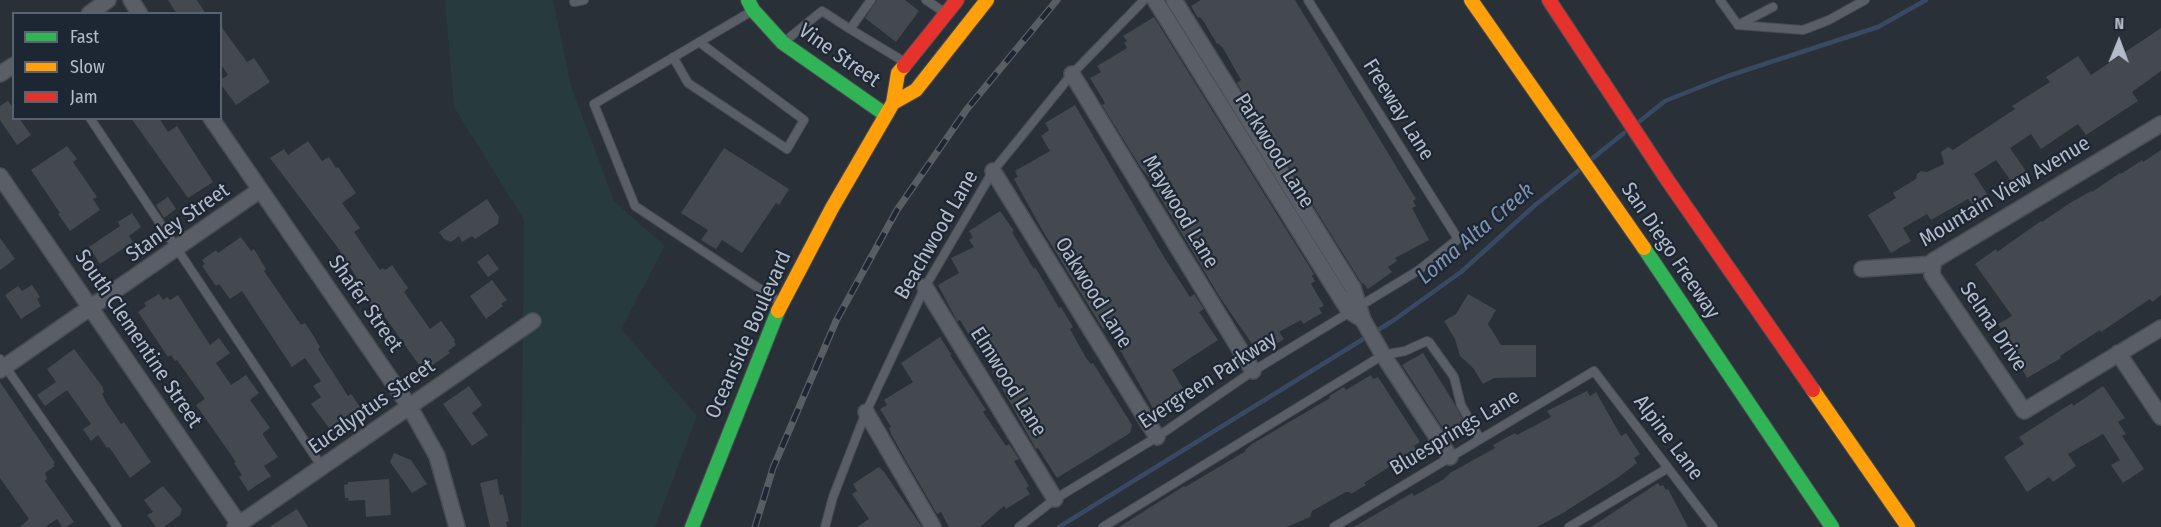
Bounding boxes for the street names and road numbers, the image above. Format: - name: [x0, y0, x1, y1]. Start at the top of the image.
- street label: Vine Street: [793, 19, 885, 93]
- street label: Freeway Lane: [1357, 55, 1439, 165]
- street label: Parkwood Lane: [1229, 89, 1319, 213]
- street label: Mountain View Avenue: [1915, 131, 2095, 253]
- street label: Maywood Lane: [1136, 151, 1224, 273]
- street label: Beachwood Lane: [890, 166, 984, 304]
- street label: Stanley Street: [122, 178, 234, 268]
- street label: San Diego Freeway: [1615, 178, 1725, 324]
- street label: Oakwood Lane: [1049, 233, 1137, 353]
- street label: South Clementine Street: [69, 245, 207, 433]
- street label: Oceanside Boulevard: [701, 247, 797, 423]
- street label: Shafer Street: [322, 251, 408, 357]
- street label: Selma Drive: [1954, 278, 2032, 376]
- street label: Elmwood Lane: [964, 323, 1052, 441]
- street label: Evergreen Parkway: [1134, 327, 1282, 435]
- street label: Eucalyptus Street: [304, 354, 440, 460]
- street label: Bluesprings Lane: [1386, 384, 1524, 482]
- street label: Alpine Lane: [1628, 390, 1708, 486]

